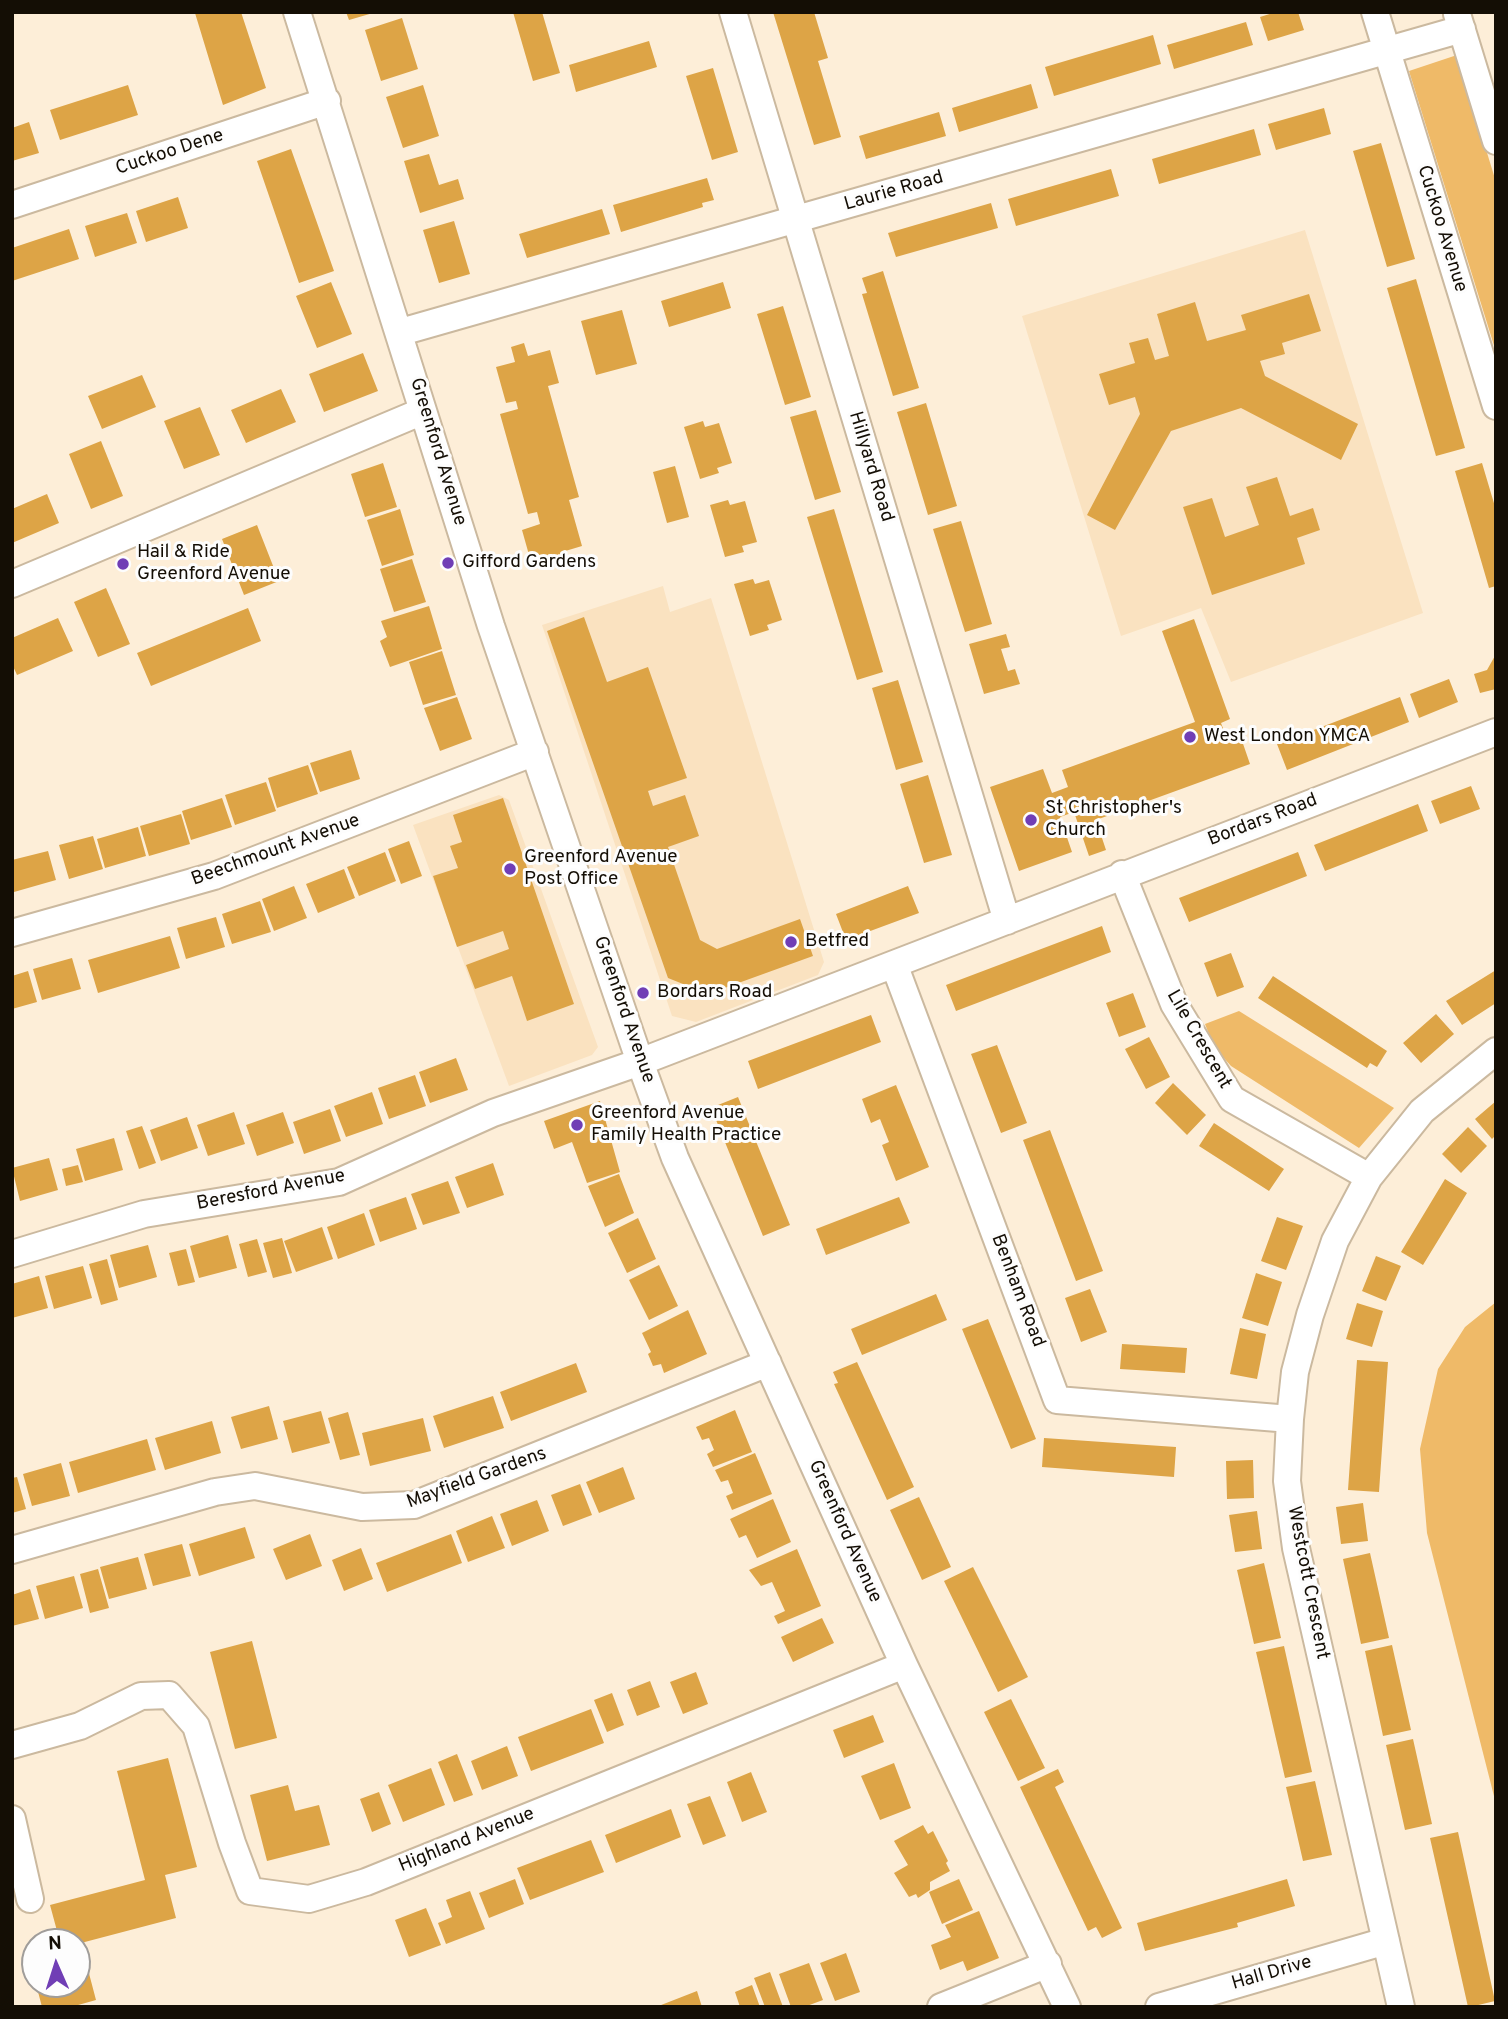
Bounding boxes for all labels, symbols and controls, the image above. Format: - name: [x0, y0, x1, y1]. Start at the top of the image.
- street label: Cuckoo Dene: [113, 125, 227, 181]
- street label: Cuckoo Avenue: [1411, 163, 1471, 295]
- street label: Laurie Road: [842, 167, 946, 217]
- street label: Greenford Avenue: [404, 375, 470, 529]
- street label: Hillyard Road: [842, 409, 898, 525]
- place label: Hail & Ride Greenford Avenue: [137, 542, 291, 586]
- place label: Gifford Gardens: [462, 552, 596, 574]
- marker: Gifford Gardens: [440, 555, 456, 571]
- marker: Hail & Ride Greenford Avenue: [115, 556, 131, 572]
- place label: West London YMCA: [1204, 726, 1370, 748]
- marker: West London YMCA: [1182, 729, 1198, 745]
- street label: Bordars Road: [1205, 790, 1321, 852]
- place label: St Christopher's Church: [1045, 798, 1182, 842]
- street label: Beechmount Avenue: [189, 810, 363, 892]
- marker: St Christopher's Church: [1023, 812, 1039, 828]
- place label: Greenford Avenue Post Office: [524, 847, 678, 891]
- marker: Greenford Avenue Post Office: [502, 861, 518, 877]
- place label: Betfred: [805, 931, 869, 953]
- street label: Greenford Avenue: [587, 934, 659, 1086]
- marker: Betfred: [783, 934, 799, 950]
- place label: Bordars Road: [657, 982, 773, 1004]
- marker: Bordars Road: [635, 985, 651, 1001]
- street label: Lile Crescent: [1160, 986, 1236, 1094]
- place label: Greenford Avenue Family Health Practice: [591, 1103, 781, 1147]
- marker: Greenford Avenue Family Health Practice: [569, 1117, 585, 1133]
- street label: Beresford Avenue: [195, 1165, 347, 1217]
- street label: Benham Road: [985, 1231, 1049, 1351]
- street label: Mayfield Gardens: [404, 1443, 550, 1515]
- street label: Greenford Avenue: [802, 1457, 886, 1607]
- street label: Westcott Crescent: [1281, 1504, 1333, 1662]
- street label: Highland Avenue: [396, 1803, 538, 1879]
- north arrow: [21, 1928, 91, 1998]
- text: N: [48, 1932, 62, 1956]
- street label: Hall Drive: [1229, 1952, 1315, 1996]

